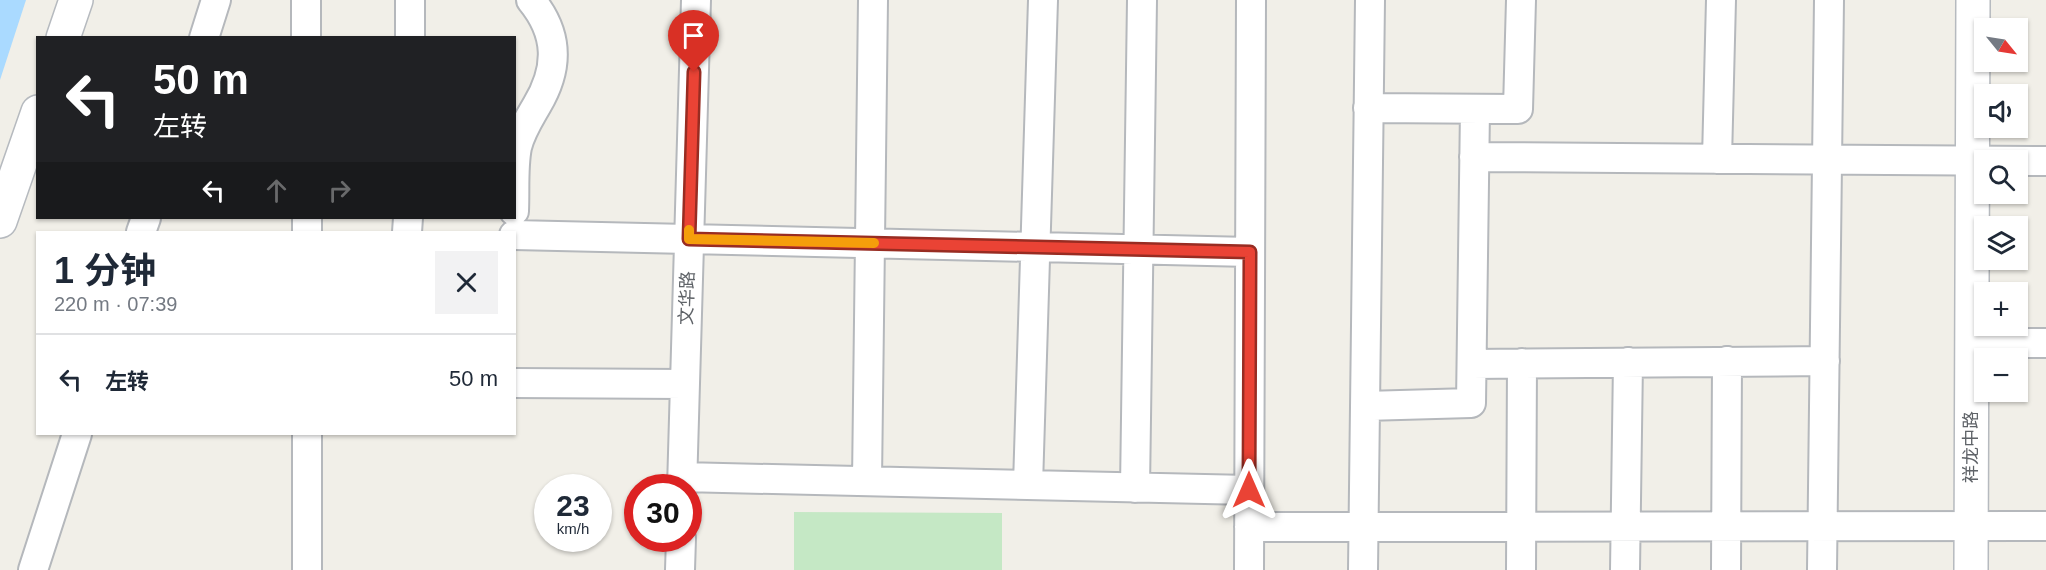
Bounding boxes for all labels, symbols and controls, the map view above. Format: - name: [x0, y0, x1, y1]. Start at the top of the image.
- pin: [668, 10, 719, 72]
- north arrow: [1974, 18, 2028, 72]
- map controls: [1974, 18, 2028, 402]
- icon: arrive: [677, 19, 710, 52]
- text: 50 m: [153, 56, 249, 103]
- icon: left: [54, 60, 132, 138]
- button: sound: [1974, 84, 2028, 138]
- text: 左转: [153, 112, 207, 142]
- button: search: [1974, 150, 2028, 204]
- icon: left: [197, 174, 230, 207]
- icon: ahead: [260, 174, 293, 207]
- icon: right: [323, 174, 356, 207]
- button: layers: [1974, 216, 2028, 270]
- text: 1 分钟: [54, 250, 156, 291]
- button: close: [435, 251, 498, 314]
- street label: 文华路: [676, 271, 698, 325]
- button: +: [1974, 282, 2028, 336]
- text: 220 m · 07:39: [54, 293, 177, 315]
- button: −: [1974, 348, 2028, 402]
- icon: left: [54, 363, 87, 396]
- text: 50 m: [449, 366, 498, 391]
- text: 左转: [105, 369, 149, 394]
- street label: 祥龙中路: [1961, 411, 1981, 483]
- position arrow: [1217, 458, 1281, 522]
- speed limit sign: 30: [624, 474, 702, 552]
- text: 23: [556, 489, 590, 522]
- text: km/h: [557, 520, 589, 537]

